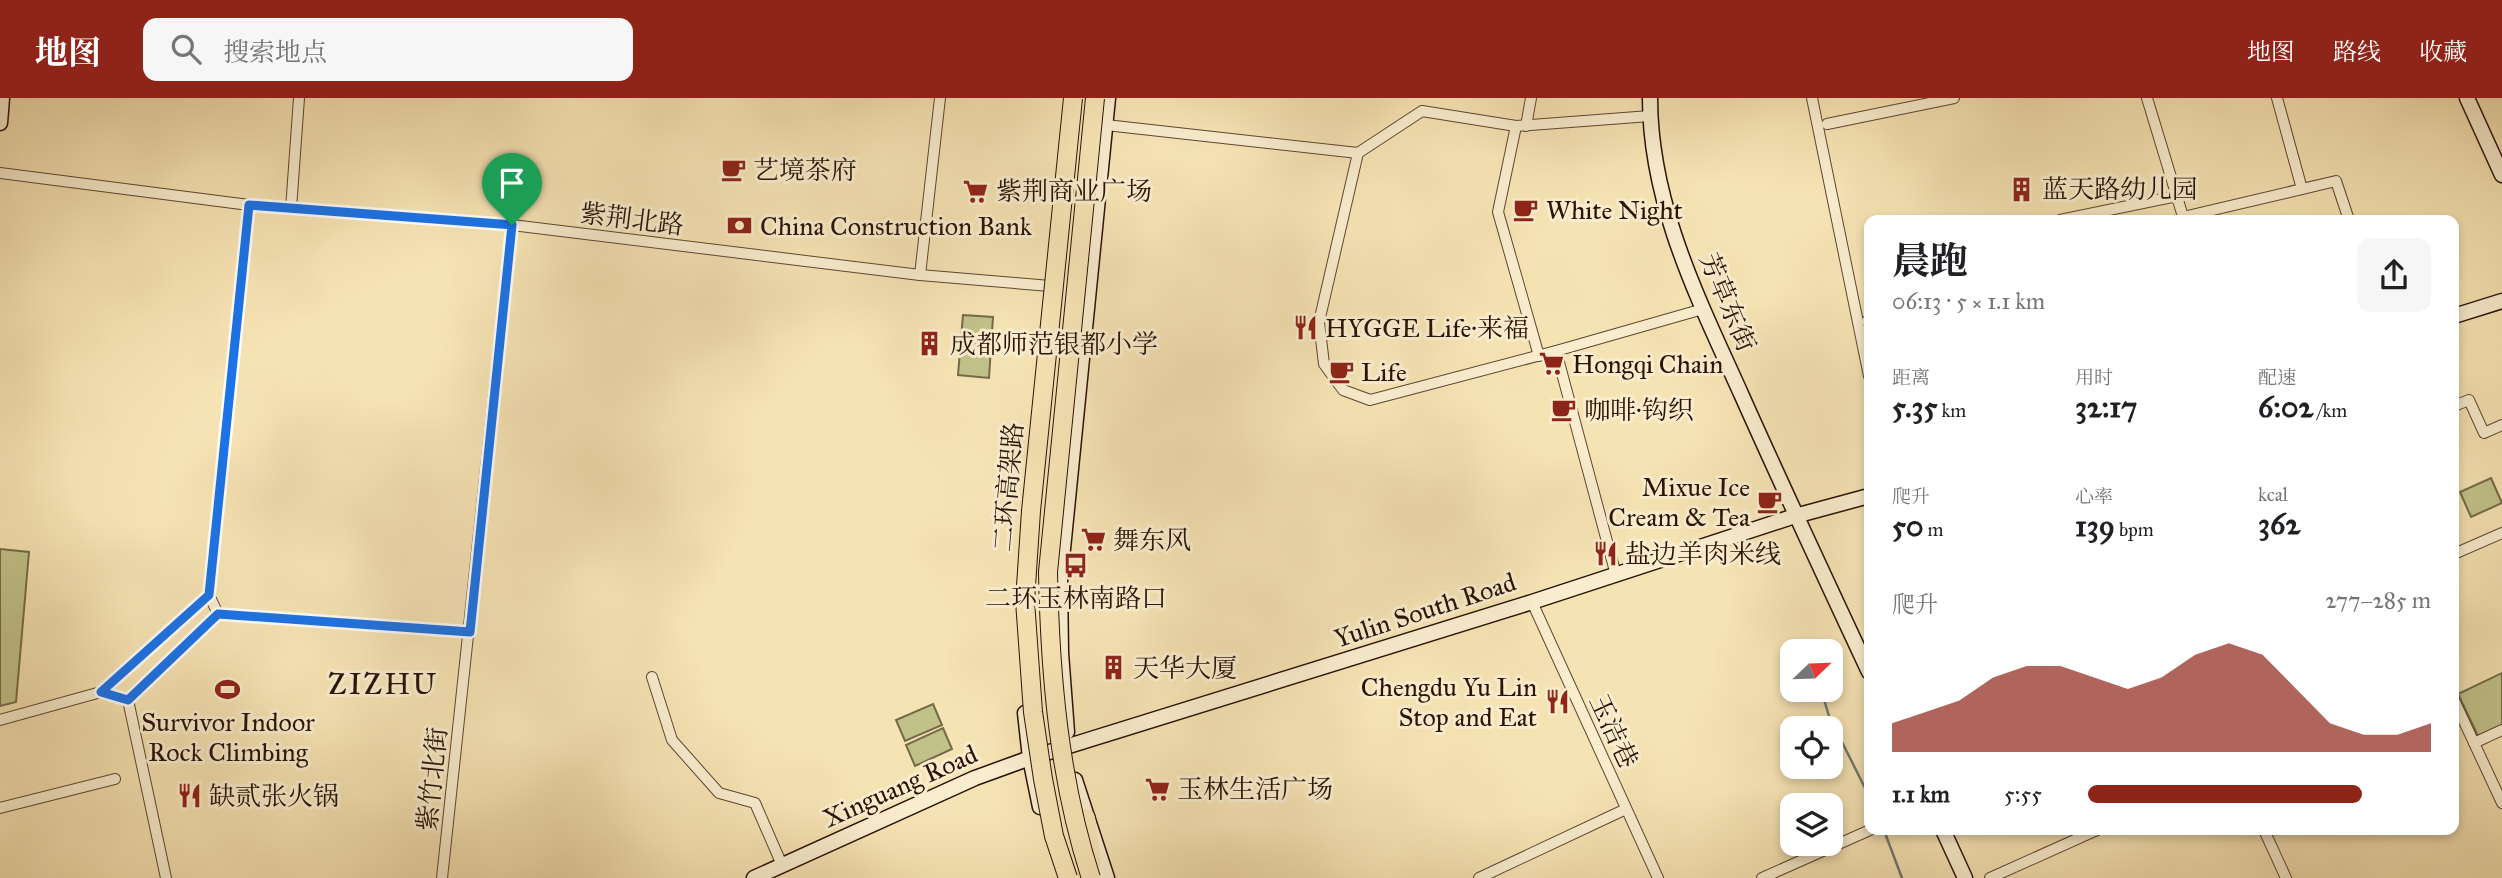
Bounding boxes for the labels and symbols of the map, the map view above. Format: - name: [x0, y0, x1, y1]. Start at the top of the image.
- pin: [482, 153, 542, 225]
- place label: 艺境茶府: [753, 154, 857, 186]
- cafe icon: 艺境茶府: [719, 156, 747, 184]
- place label: 蓝天路幼儿园: [2042, 173, 2198, 205]
- place label: 紫荆商业广场: [996, 175, 1152, 207]
- building icon: 蓝天路幼儿园: [2008, 175, 2036, 203]
- supermarket icon: 紫荆商业广场: [962, 177, 990, 205]
- place label: White Night: [1546, 194, 1683, 226]
- cafe icon: White Night: [1512, 196, 1540, 224]
- street label: 紫荆北路: [578, 197, 686, 241]
- place label: China Construction Bank: [760, 210, 1033, 242]
- bank icon: China Construction Bank: [726, 212, 754, 240]
- street label: 芳草东街: [1693, 248, 1763, 356]
- place label: HYGGE Life·来福: [1325, 312, 1529, 344]
- restaurant icon: HYGGE Life·来福: [1291, 314, 1319, 342]
- place label: 成都师范银都小学: [950, 328, 1158, 360]
- building icon: 成都师范银都小学: [916, 330, 944, 358]
- place label: Hongqi Chain: [1572, 348, 1723, 380]
- supermarket icon: Hongqi Chain: [1538, 350, 1566, 378]
- place label: Life: [1361, 356, 1407, 388]
- cafe icon: Life: [1327, 358, 1355, 386]
- place label: 咖啡·钩织: [1584, 394, 1694, 426]
- cafe icon: 咖啡·钩织: [1550, 396, 1578, 424]
- street label: 二环高架路: [986, 421, 1030, 553]
- place label: Mixue Ice Cream & Tea: [1608, 471, 1750, 533]
- cafe icon: Mixue Ice Cream & Tea: [1756, 488, 1784, 516]
- place label: 舞东风: [1113, 524, 1191, 556]
- supermarket icon: 舞东风: [1079, 526, 1107, 554]
- place label: 盐边羊肉米线: [1625, 538, 1781, 570]
- restaurant icon: 盐边羊肉米线: [1591, 540, 1619, 568]
- bus stop icon: 二环玉林南路口: [1062, 552, 1090, 580]
- street label: Yulin South Road: [1330, 566, 1520, 654]
- place label: 二环玉林南路口: [985, 582, 1167, 614]
- north arrow: [1780, 639, 1843, 702]
- place label: 天华大厦: [1133, 652, 1237, 684]
- building icon: 天华大厦: [1099, 654, 1127, 682]
- district label: ZIZHU: [328, 666, 438, 702]
- place label: Chengdu Yu Lin Stop and Eat: [1361, 671, 1537, 733]
- sports icon: Survivor Indoor Rock Climbing: [214, 676, 242, 704]
- restaurant icon: Chengdu Yu Lin Stop and Eat: [1543, 688, 1571, 716]
- street label: 玉洁巷: [1583, 689, 1645, 773]
- place label: Survivor Indoor Rock Climbing: [141, 706, 315, 768]
- street label: 紫竹北街: [411, 726, 453, 832]
- street label: Xinguang Road: [818, 738, 982, 834]
- place label: 玉林生活广场: [1177, 773, 1333, 805]
- supermarket icon: 玉林生活广场: [1143, 775, 1171, 803]
- place label: 缺贰张火锅: [209, 780, 339, 812]
- restaurant icon: 缺贰张火锅: [175, 782, 203, 810]

